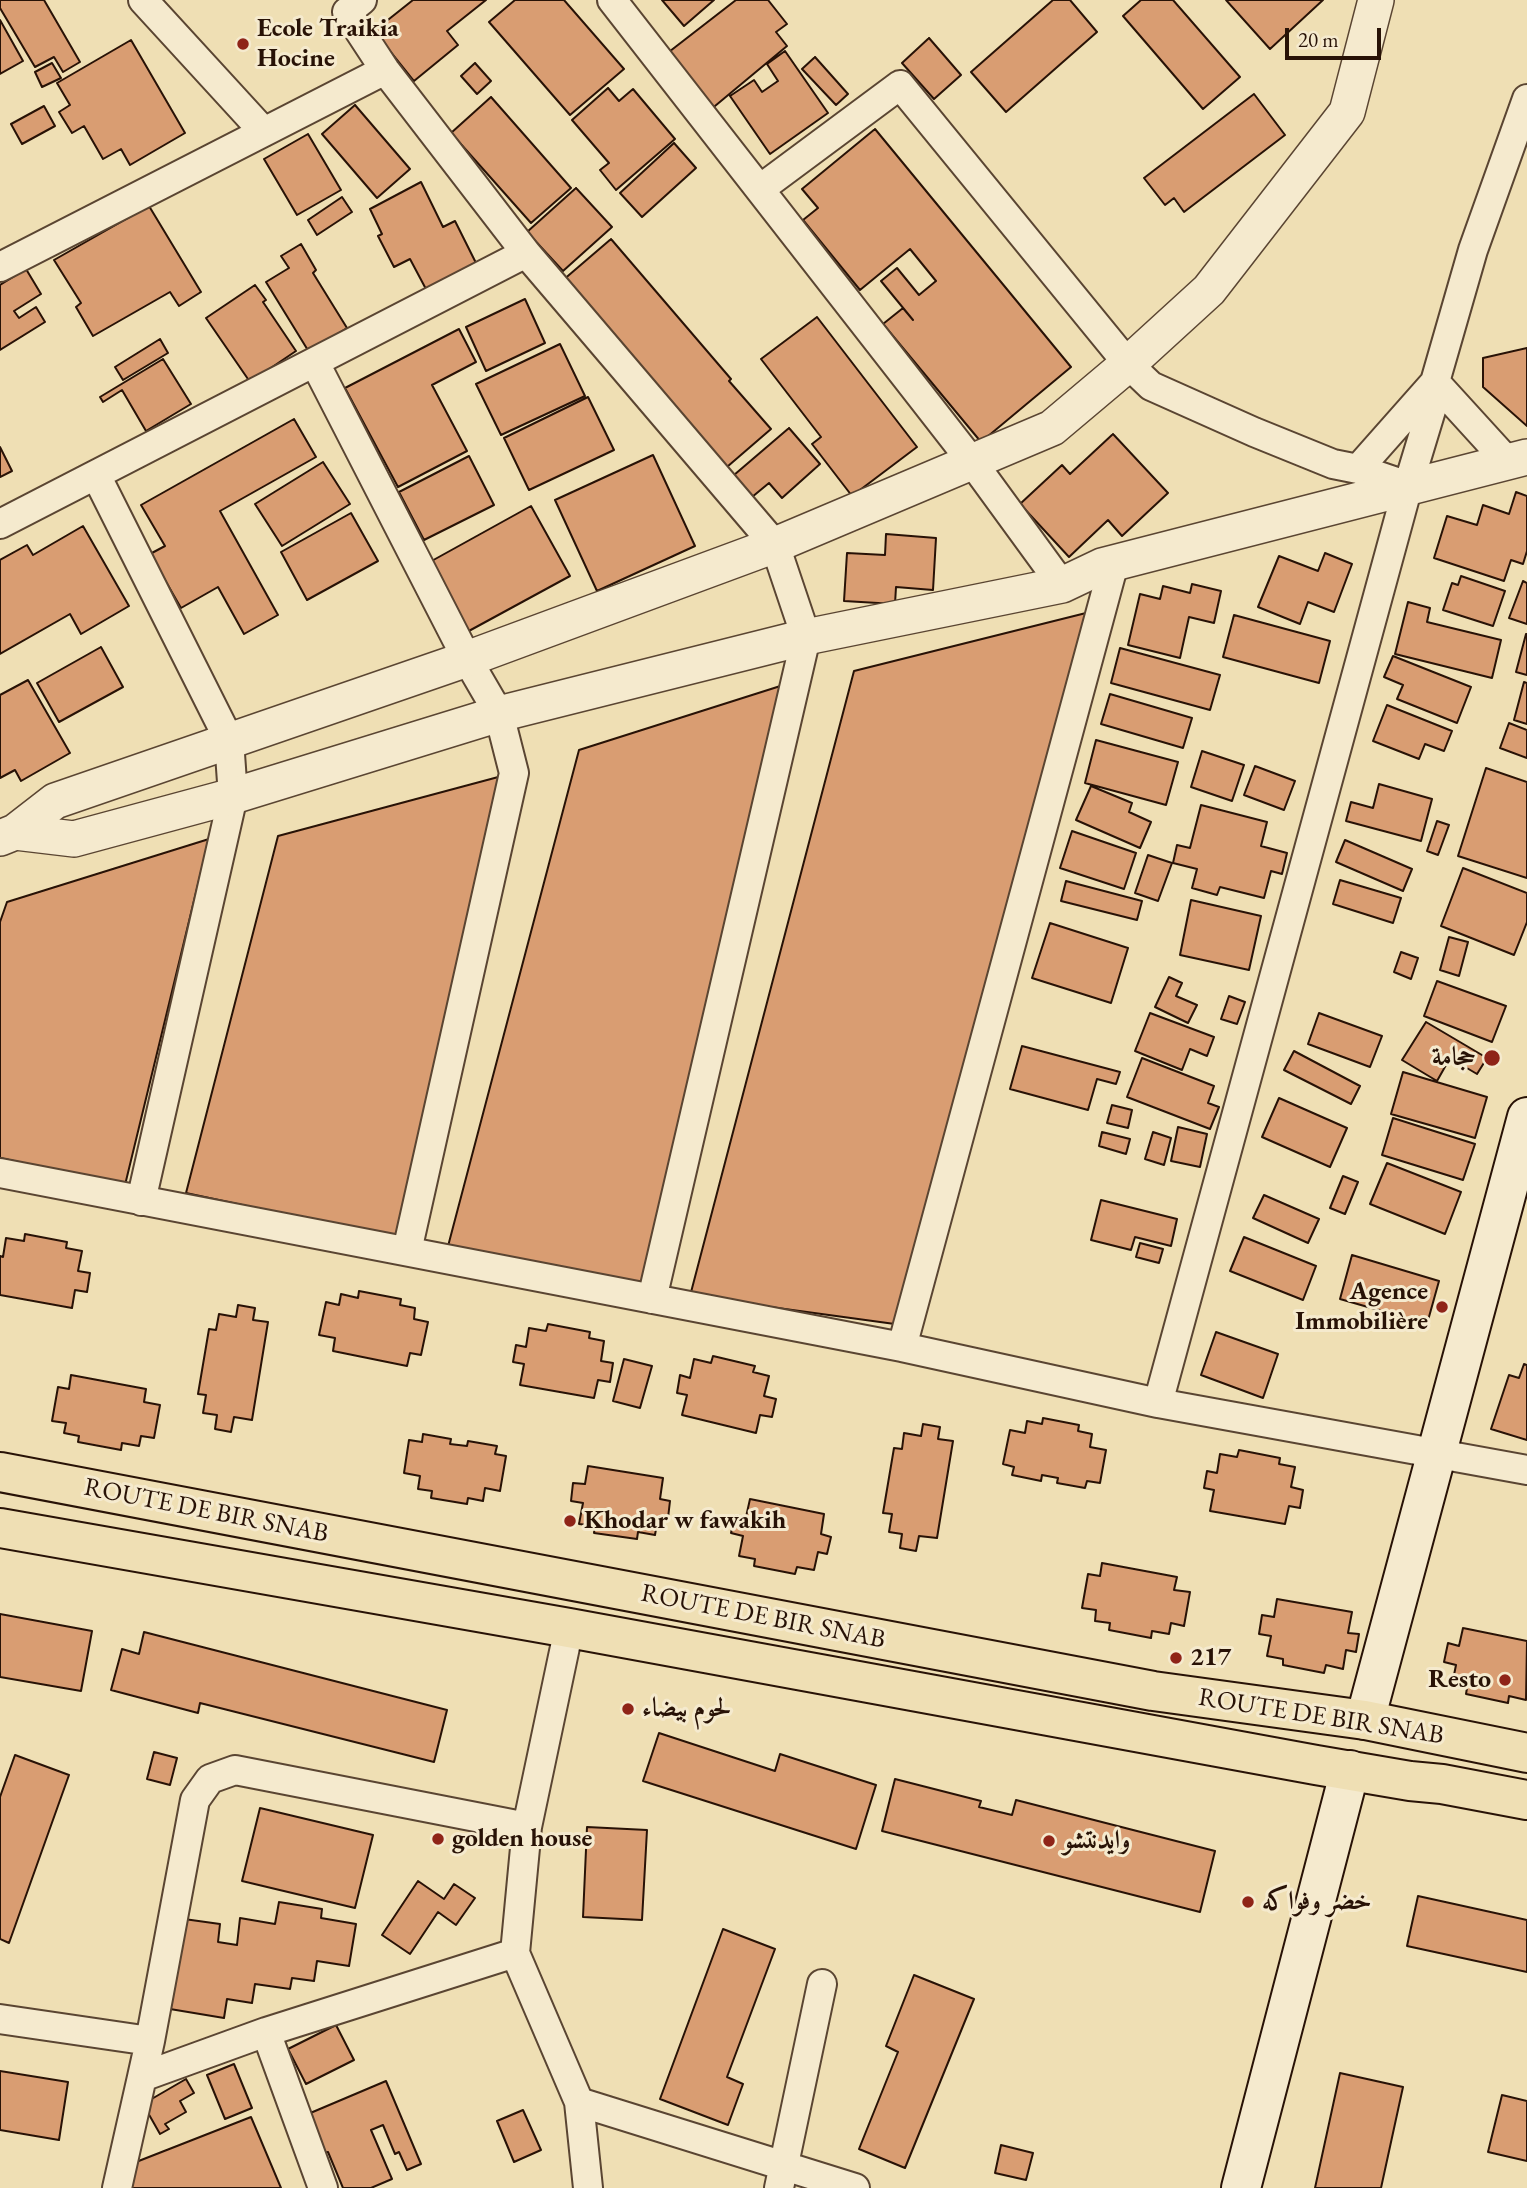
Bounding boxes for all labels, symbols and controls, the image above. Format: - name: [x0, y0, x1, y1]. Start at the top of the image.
- place label: Ecole Traikia Hocine: [257, 13, 399, 74]
- scale bar: [1289, 14, 1385, 58]
- text: 20 m: [1298, 26, 1339, 53]
- marker: Ecole Traikia Hocine: [235, 36, 251, 52]
- place label: حجامة: [1432, 1042, 1476, 1074]
- marker: حجامة: [1482, 1048, 1502, 1068]
- place label: Agence Immobilière: [1295, 1276, 1428, 1338]
- marker: Agence Immobilière: [1434, 1299, 1450, 1315]
- street label: ROUTE DE BIR SNAB: [81, 1472, 331, 1550]
- place label: Khodar w fawakih: [584, 1505, 786, 1537]
- marker: Khodar w fawakih: [562, 1513, 578, 1529]
- street label: ROUTE DE BIR SNAB: [638, 1578, 888, 1656]
- place label: 217: [1190, 1642, 1231, 1674]
- marker: 217: [1168, 1650, 1184, 1666]
- place label: Resto: [1428, 1664, 1491, 1696]
- marker: Resto: [1497, 1672, 1513, 1688]
- street label: ROUTE DE BIR SNAB: [1196, 1682, 1446, 1752]
- place label: لحوم بيضاء: [642, 1693, 731, 1725]
- marker: لحوم بيضاء: [620, 1701, 636, 1717]
- place label: golden house: [452, 1823, 592, 1855]
- place label: وايدنتشو: [1063, 1825, 1131, 1857]
- marker: golden house: [430, 1831, 446, 1847]
- marker: وايدنتشو: [1041, 1833, 1057, 1849]
- place label: خضر وفواكه: [1262, 1886, 1372, 1918]
- marker: خضر وفواكه: [1240, 1894, 1256, 1910]

